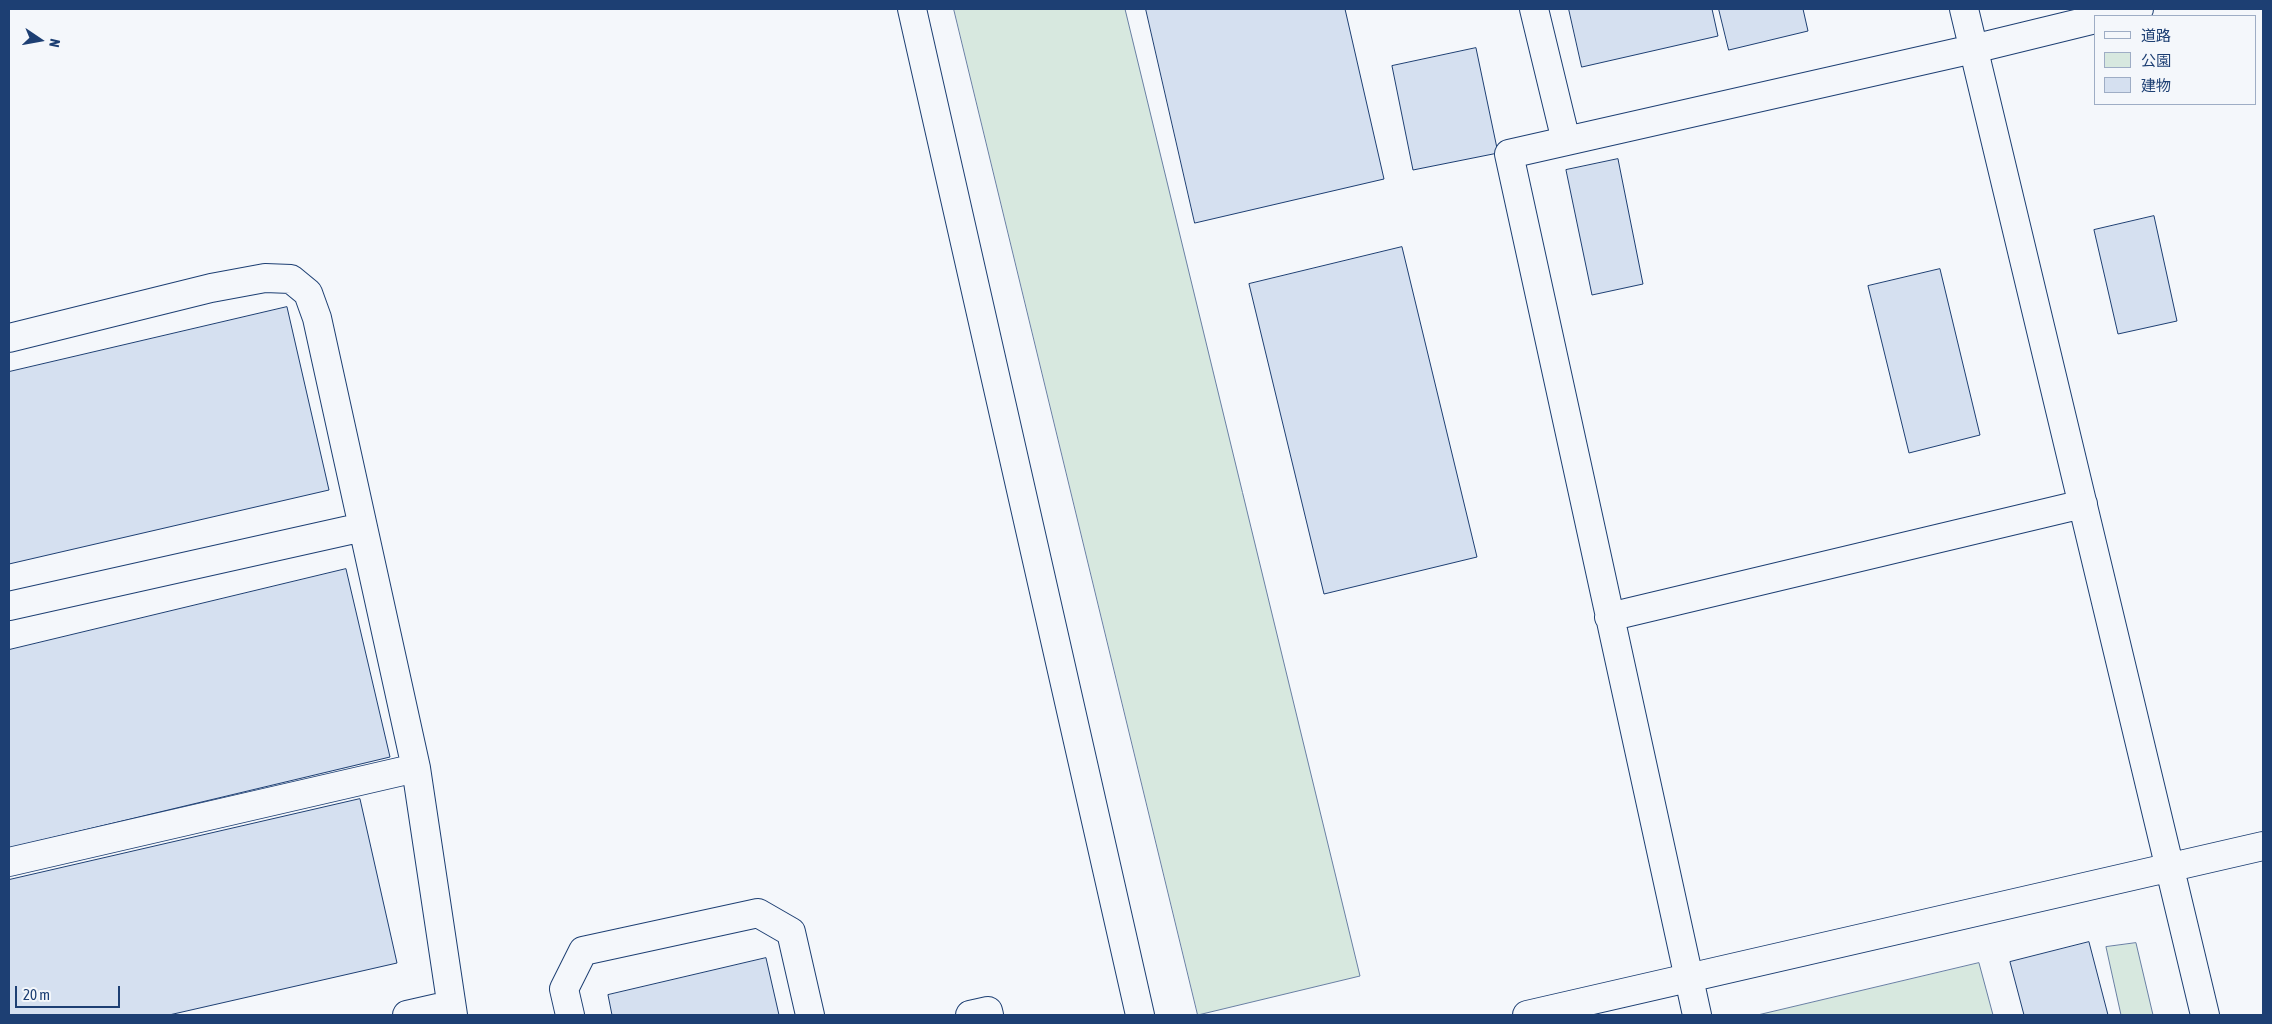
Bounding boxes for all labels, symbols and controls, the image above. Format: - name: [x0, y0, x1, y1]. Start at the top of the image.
- north arrow: [15, 15, 65, 65]
- legend: [2094, 15, 2257, 105]
- text: 道路: [2141, 27, 2171, 44]
- text: N: [46, 37, 63, 49]
- text: 公園: [2141, 52, 2171, 69]
- text: 建物: [2141, 77, 2171, 94]
- scale bar: [18, 976, 122, 1008]
- text: 20 m: [23, 986, 50, 1003]

